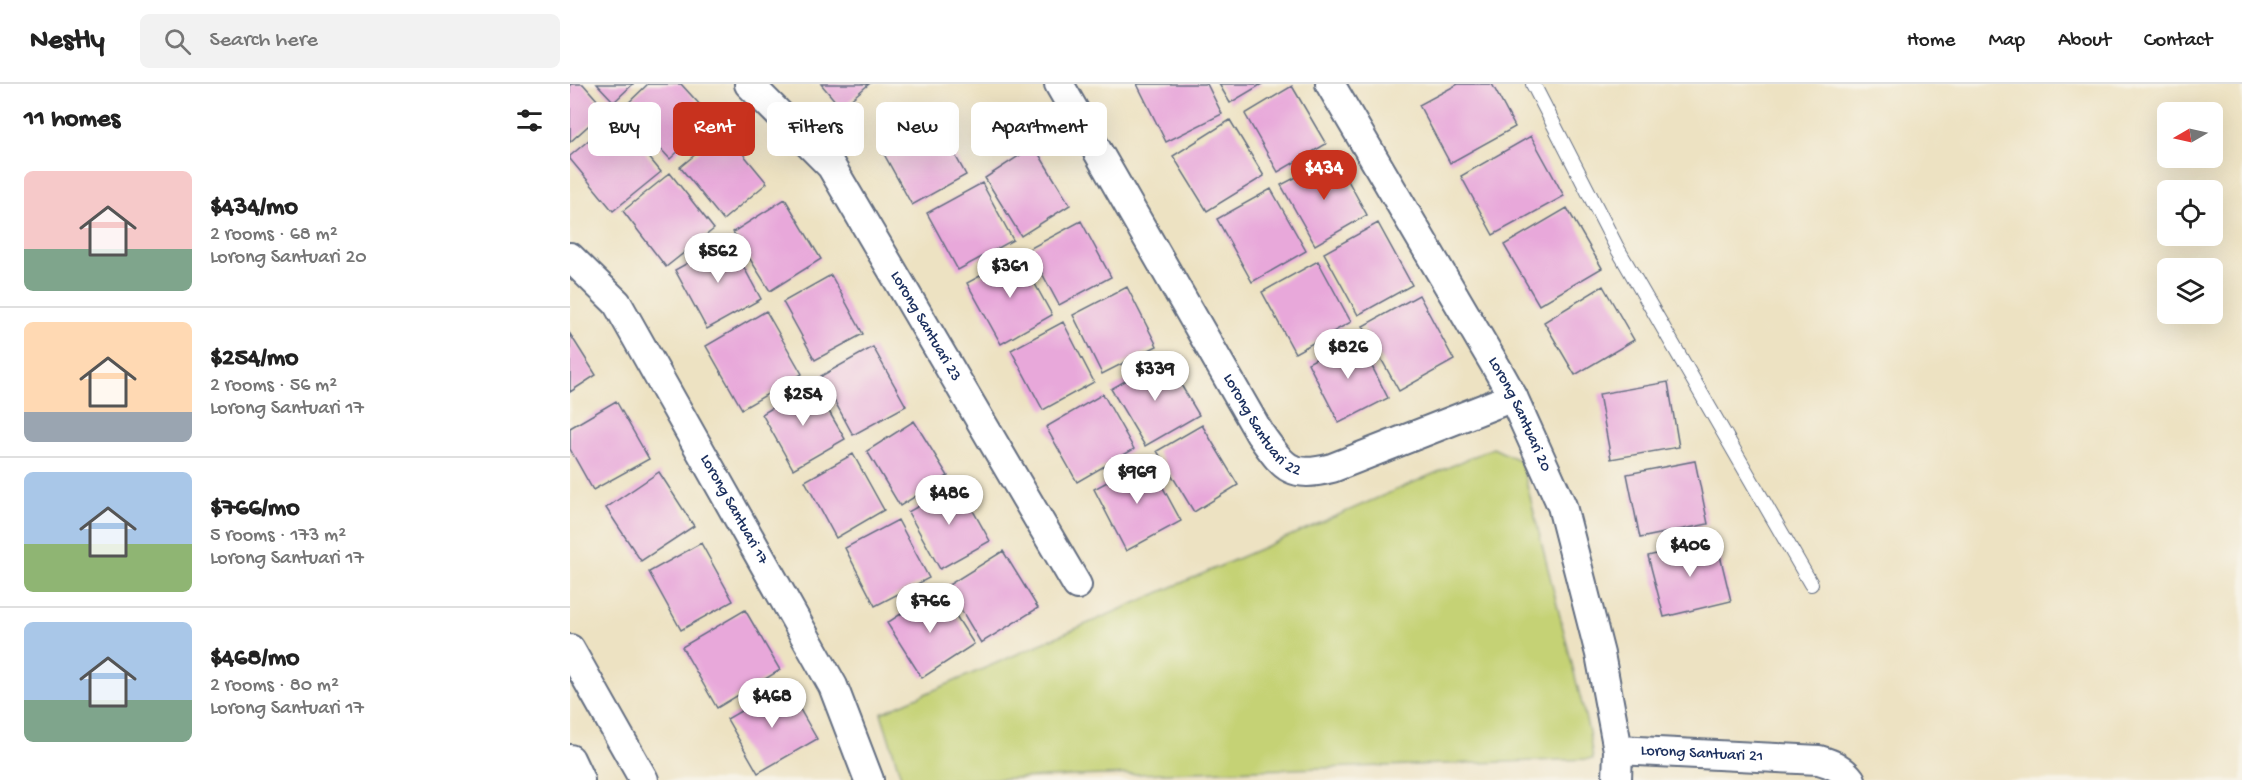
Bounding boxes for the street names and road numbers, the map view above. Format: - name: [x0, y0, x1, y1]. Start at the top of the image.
- street label: Lorong Santuari 23: [885, 268, 965, 385]
- street label: Lorong Santuari 20: [1483, 354, 1555, 475]
- street label: Lorong Santuari 22: [1218, 371, 1303, 481]
- street label: Lorong Santuari 17: [695, 451, 772, 569]
- street label: Lorong Santuari 21: [1640, 742, 1764, 767]

